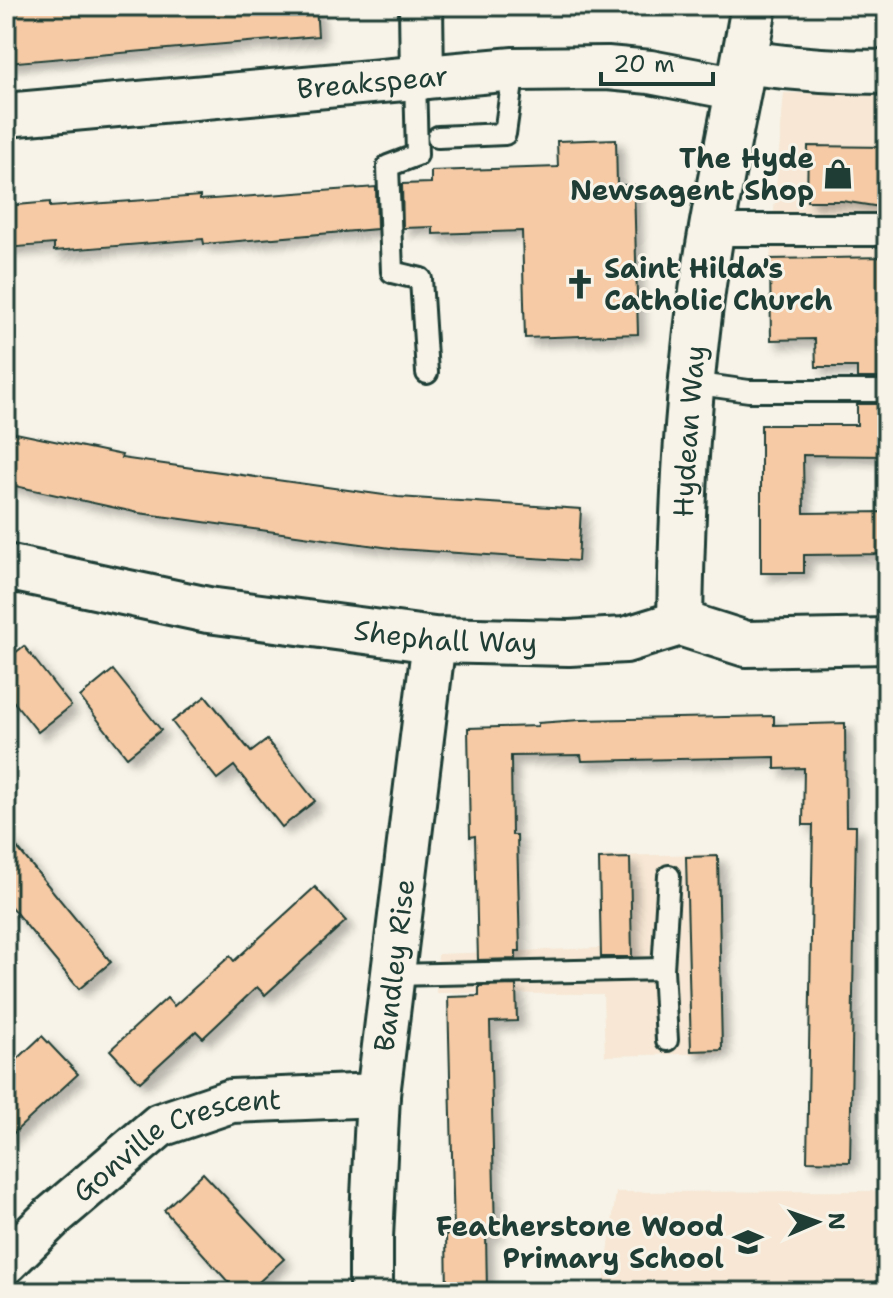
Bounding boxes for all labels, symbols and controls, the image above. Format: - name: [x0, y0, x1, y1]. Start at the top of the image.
- scale bar: [601, 36, 713, 86]
- text: 20 m: [613, 48, 675, 80]
- street label: Breakspear: [295, 56, 450, 108]
- place label: The Hyde Newsagent Shop: [570, 139, 814, 209]
- shop icon: The Hyde Newsagent Shop: [821, 157, 855, 191]
- place label: Saint Hilda's Catholic Church: [604, 249, 833, 319]
- church icon: Saint Hilda's Catholic Church: [563, 267, 597, 301]
- street label: Hydean Way: [664, 343, 714, 518]
- street label: Shephall Way: [352, 611, 538, 661]
- street label: Bandley Rise: [365, 877, 423, 1054]
- street label: Gonville Crescent: [64, 1080, 282, 1210]
- north arrow: [777, 1182, 857, 1262]
- place label: Featherstone Wood Primary School: [436, 1207, 724, 1277]
- text: N: [822, 1212, 851, 1231]
- school or university icon: Featherstone Wood Primary School: [731, 1225, 765, 1259]

